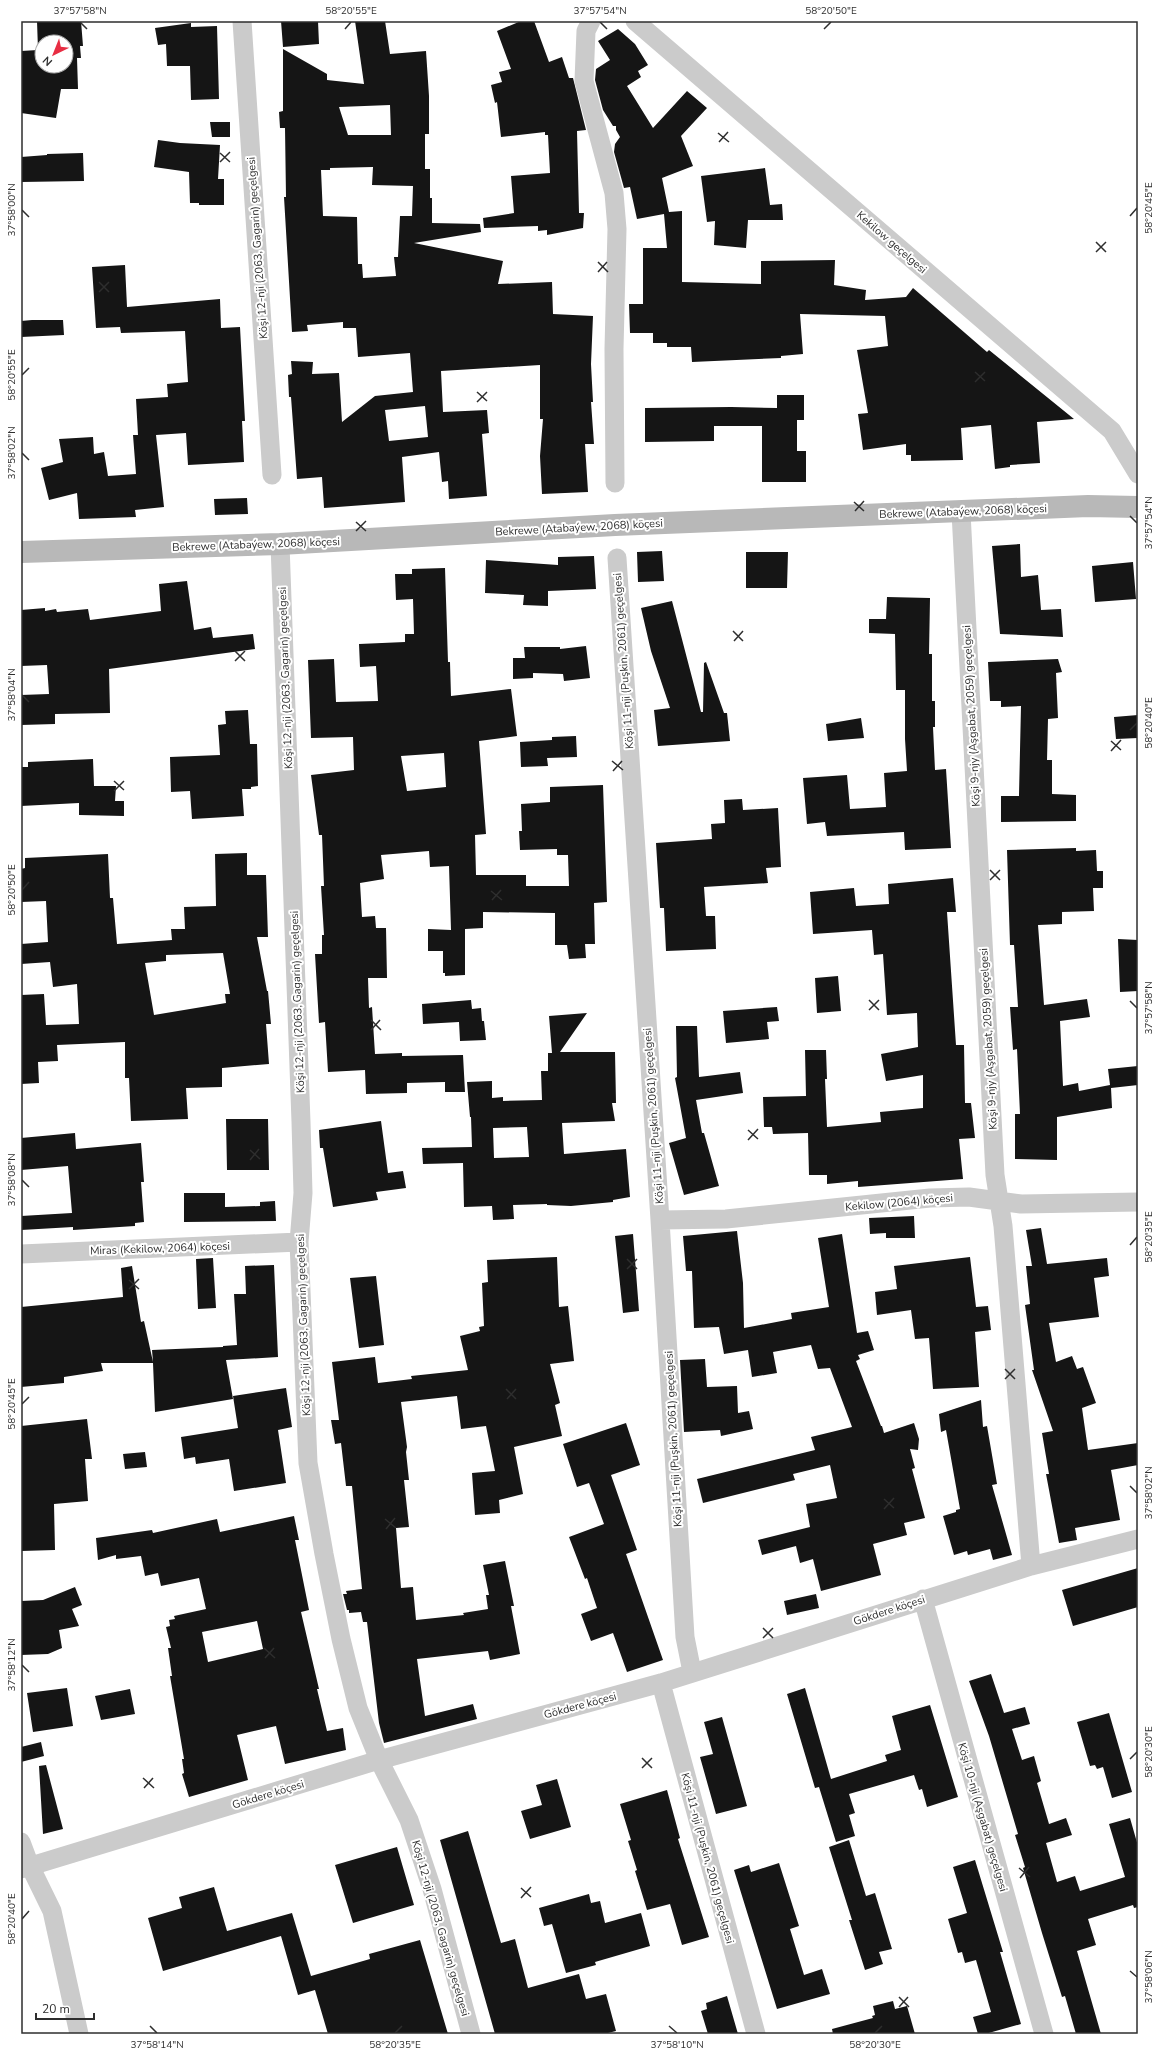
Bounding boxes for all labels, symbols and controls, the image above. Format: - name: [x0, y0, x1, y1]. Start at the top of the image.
- text: 37°57'58"N: [53, 4, 107, 18]
- text: 58°20'55"E: [325, 4, 377, 18]
- text: 37°57'54"N: [573, 4, 627, 18]
- text: 58°20'50"E: [805, 4, 857, 18]
- north arrow: [34, 34, 74, 74]
- text: N: [39, 53, 56, 69]
- street label: Köşi 12-nji (2063, Gagarin) geçelgesi: [244, 156, 271, 340]
- text: 58°20'45"E: [1142, 182, 1156, 234]
- text: 37°58'00"N: [5, 183, 19, 237]
- street label: Kekilow geçelgesi: [853, 208, 930, 277]
- text: 58°20'55"E: [5, 349, 19, 401]
- text: 37°58'02"N: [5, 426, 19, 480]
- text: 37°57'54"N: [1142, 496, 1156, 550]
- street label: Bekrewe (Atabaýew, 2068) köçesi: [879, 501, 1047, 522]
- street label: Bekrewe (Atabaýew, 2068) köçesi: [495, 516, 663, 539]
- street label: Bekrewe (Atabaýew, 2068) köçesi: [172, 534, 340, 555]
- street label: Köşi 11-nji (Puşkin, 2061) geçelgesi: [610, 573, 637, 749]
- street label: Köşi 12-nji (2063, Gagarin) geçelgesi: [275, 587, 296, 769]
- street label: Köşi 9-njy (Aşgabat, 2059) geçelgesi: [959, 625, 984, 807]
- text: 37°58'04"N: [5, 668, 19, 722]
- text: 58°20'40"E: [1142, 697, 1156, 749]
- text: 58°20'50"E: [5, 864, 19, 916]
- street label: Köşi 12-nji (2063, Gagarin) geçelgesi: [287, 911, 308, 1093]
- street label: Köşi 9-njy (Aşgabat, 2059) geçelgesi: [976, 948, 1001, 1130]
- text: 37°57'58"N: [1142, 981, 1156, 1035]
- street label: Köşi 11-nji (Puşkin, 2061) geçelgesi: [640, 1028, 667, 1204]
- text: 37°58'08"N: [5, 1153, 19, 1207]
- street label: Kekilow (2064) köçesi: [844, 1190, 954, 1215]
- text: 58°20'35"E: [1142, 1211, 1156, 1263]
- street label: Köşi 12-nji (2063, Gagarin) geçelgesi: [293, 1234, 314, 1416]
- street label: Miras (Kekilow, 2064) köçesi: [90, 1239, 230, 1258]
- street label: Köşi 11-nji (Puşkin, 2061) geçelgesi: [661, 1351, 686, 1527]
- text: 58°20'45"E: [5, 1378, 19, 1430]
- text: 37°58'02"N: [1142, 1466, 1156, 1520]
- street label: Gökdere köçesi: [851, 1592, 927, 1629]
- text: 37°58'12"N: [5, 1638, 19, 1692]
- street label: Gökdere köçesi: [542, 1689, 618, 1722]
- text: 58°20'30"E: [1142, 1726, 1156, 1778]
- street label: Köşi 10-nji (Aşgabat) geçelgesi: [954, 1741, 1011, 1893]
- street label: Köşi 11-nji (Puşkin, 2061) geçelgesi: [677, 1771, 738, 1945]
- street label: Gökdere köçesi: [230, 1776, 306, 1813]
- street label: Köşi 12-nji (2063, Gagarin) geçelgesi: [408, 1838, 473, 2018]
- text: 58°20'40"E: [5, 1893, 19, 1945]
- text: 37°58'06"N: [1142, 1950, 1156, 2004]
- scale bar: [36, 1995, 94, 2021]
- text: 20 m: [42, 2001, 70, 2017]
- text: 37°58'14"N: [130, 2038, 184, 2052]
- text: 58°20'35"E: [369, 2038, 421, 2052]
- text: 37°58'10"N: [650, 2038, 704, 2052]
- text: 58°20'30"E: [849, 2038, 901, 2052]

